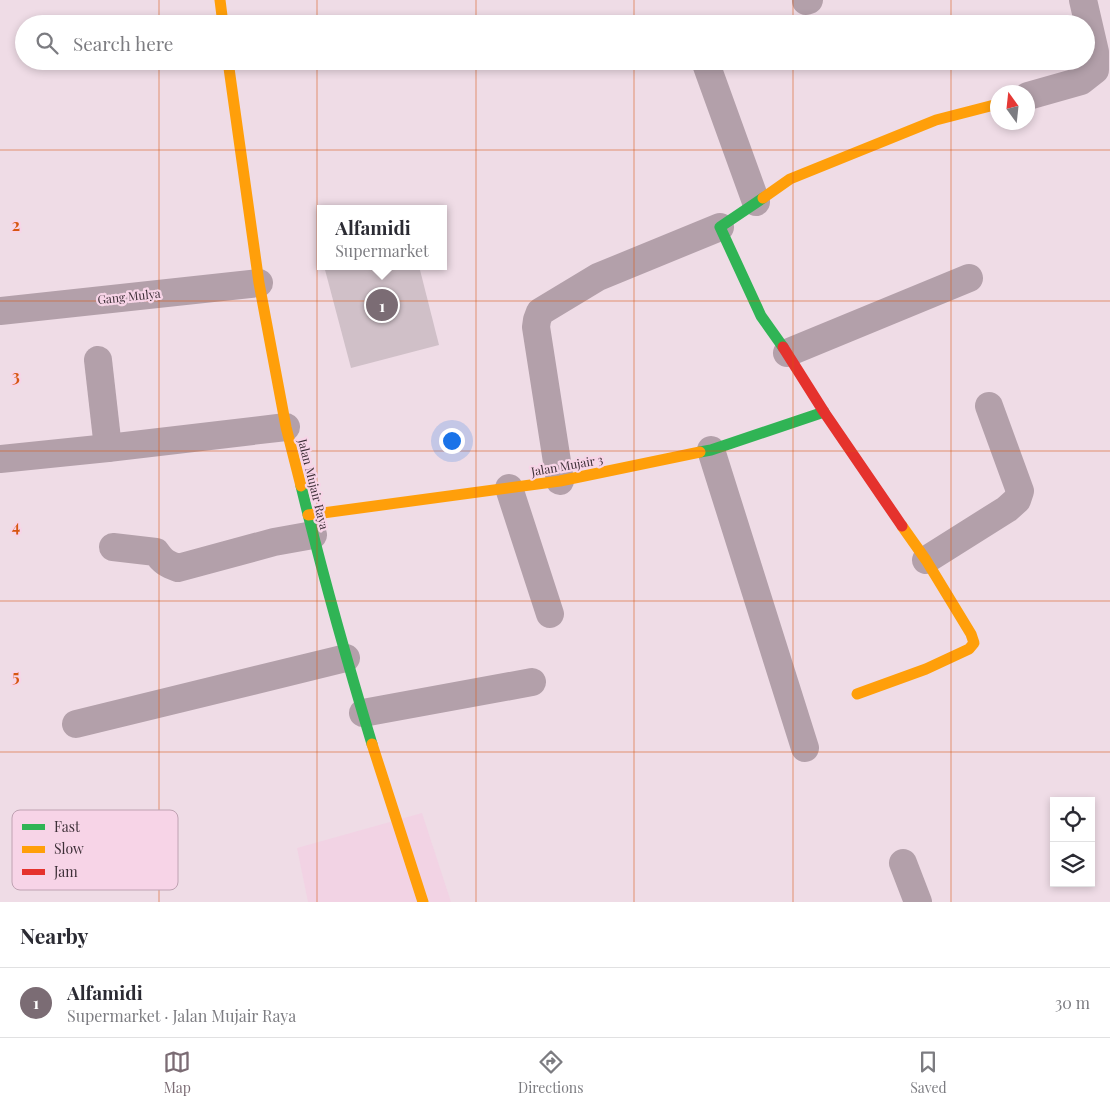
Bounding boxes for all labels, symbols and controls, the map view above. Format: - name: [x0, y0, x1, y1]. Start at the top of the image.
- search box: [15, 15, 1095, 70]
- icon: search: [33, 29, 61, 57]
- text: Search here: [73, 30, 173, 56]
- north arrow: [990, 85, 1035, 130]
- popup: [317, 205, 447, 270]
- text: 2: [12, 214, 20, 235]
- text: Alfamidi: [335, 214, 411, 240]
- text: Supermarket: [335, 240, 429, 261]
- street label: Gang Mulya: [97, 285, 161, 307]
- pin: 1: [366, 286, 398, 324]
- text: 3: [12, 365, 20, 386]
- your location: [439, 428, 465, 454]
- street label: Jalan Mujair Raya: [295, 436, 333, 531]
- street label: Jalan Mujair 3: [529, 451, 604, 479]
- text: 4: [12, 515, 20, 536]
- text: 5: [12, 665, 20, 686]
- map controls: [1050, 797, 1095, 887]
- button: locate: [1050, 797, 1095, 842]
- legend: [12, 810, 178, 890]
- text: Fast: [54, 817, 81, 836]
- text: Slow: [54, 839, 84, 858]
- button: layers: [1050, 842, 1095, 887]
- text: Jam: [53, 862, 78, 881]
- text: Nearby: [20, 921, 89, 949]
- text: Alfamidi: [67, 979, 143, 1005]
- text: 1: [33, 992, 39, 1013]
- text: 30 m: [1055, 992, 1090, 1013]
- text: Supermarket · Jalan Mujair Raya: [67, 1005, 296, 1026]
- tab: Map: [163, 1048, 191, 1097]
- tab: Directions: [518, 1048, 584, 1097]
- tab: Saved: [910, 1048, 947, 1097]

